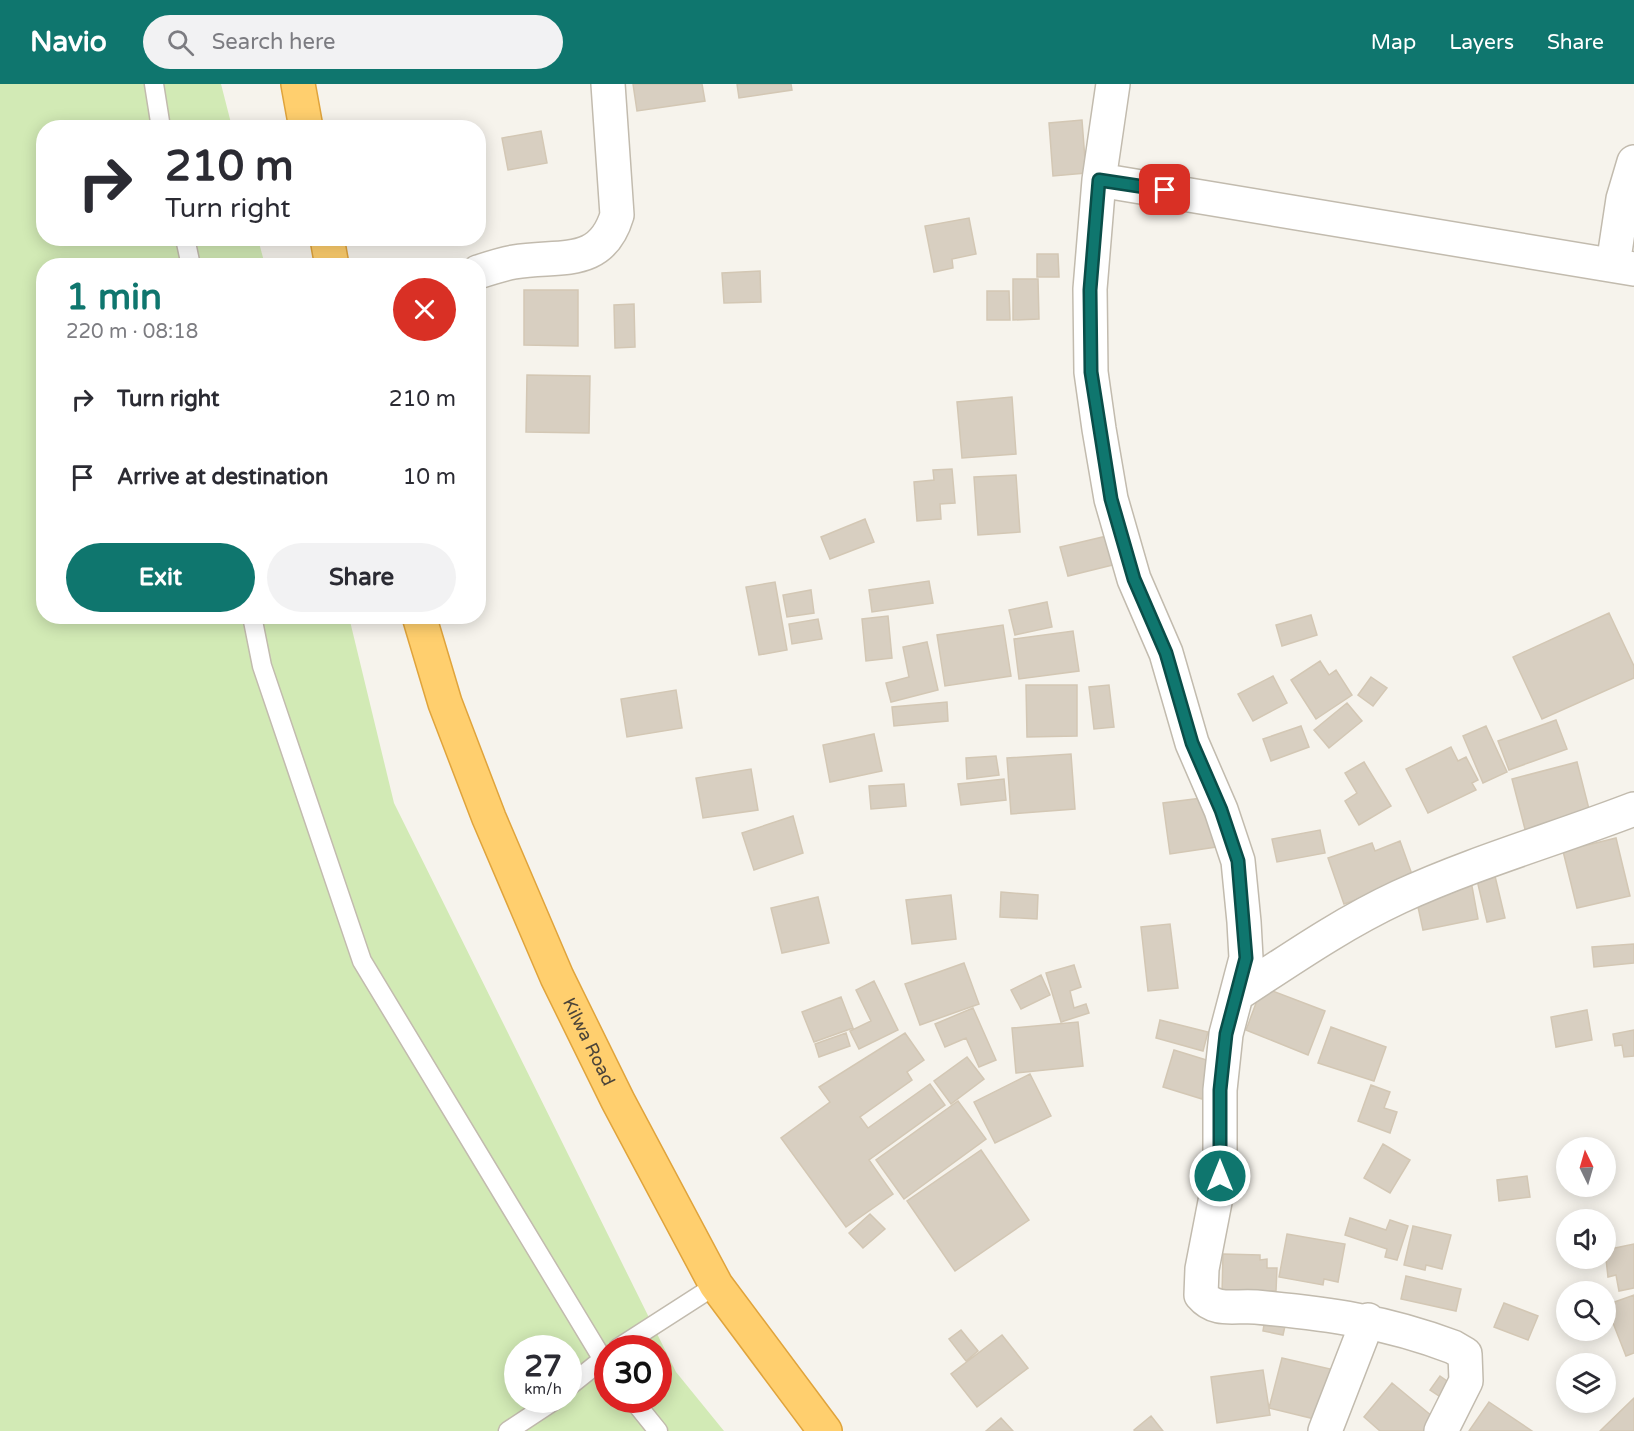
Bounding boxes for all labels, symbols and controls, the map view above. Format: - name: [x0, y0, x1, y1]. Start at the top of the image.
- search box: [143, 15, 563, 69]
- text: Navio: [30, 25, 107, 59]
- icon: search: [164, 26, 197, 59]
- text: Search here: [212, 29, 336, 55]
- text: Map: [1371, 30, 1416, 55]
- text: Layers: [1449, 30, 1514, 55]
- text: Share: [1547, 30, 1604, 55]
- text: 210 m: [165, 141, 294, 192]
- icon: right: [66, 144, 144, 222]
- pin: [1139, 164, 1190, 215]
- icon: arrive: [1148, 173, 1181, 206]
- text: Turn right: [165, 192, 291, 225]
- text: 1 min: [66, 276, 162, 319]
- button: close: [393, 278, 456, 341]
- text: 220 m · 08:18: [66, 320, 198, 344]
- icon: right: [66, 383, 99, 416]
- text: Turn right: [117, 386, 219, 412]
- text: 210 m: [389, 386, 456, 412]
- icon: arrive: [66, 461, 99, 494]
- text: Arrive at destination: [117, 464, 328, 490]
- text: 10 m: [402, 464, 456, 490]
- button: Exit: [66, 543, 255, 612]
- button: Share: [267, 543, 456, 612]
- street label: Kilwa Road: [558, 994, 620, 1089]
- north arrow: [1556, 1137, 1616, 1197]
- map controls: [1556, 1137, 1616, 1413]
- position arrow: [1188, 1144, 1252, 1208]
- button: sound: [1556, 1209, 1616, 1269]
- button: search: [1556, 1281, 1616, 1341]
- speed limit sign: 30: [594, 1335, 672, 1413]
- text: 27: [524, 1348, 562, 1385]
- button: layers: [1556, 1353, 1616, 1413]
- text: km/h: [524, 1380, 562, 1398]

